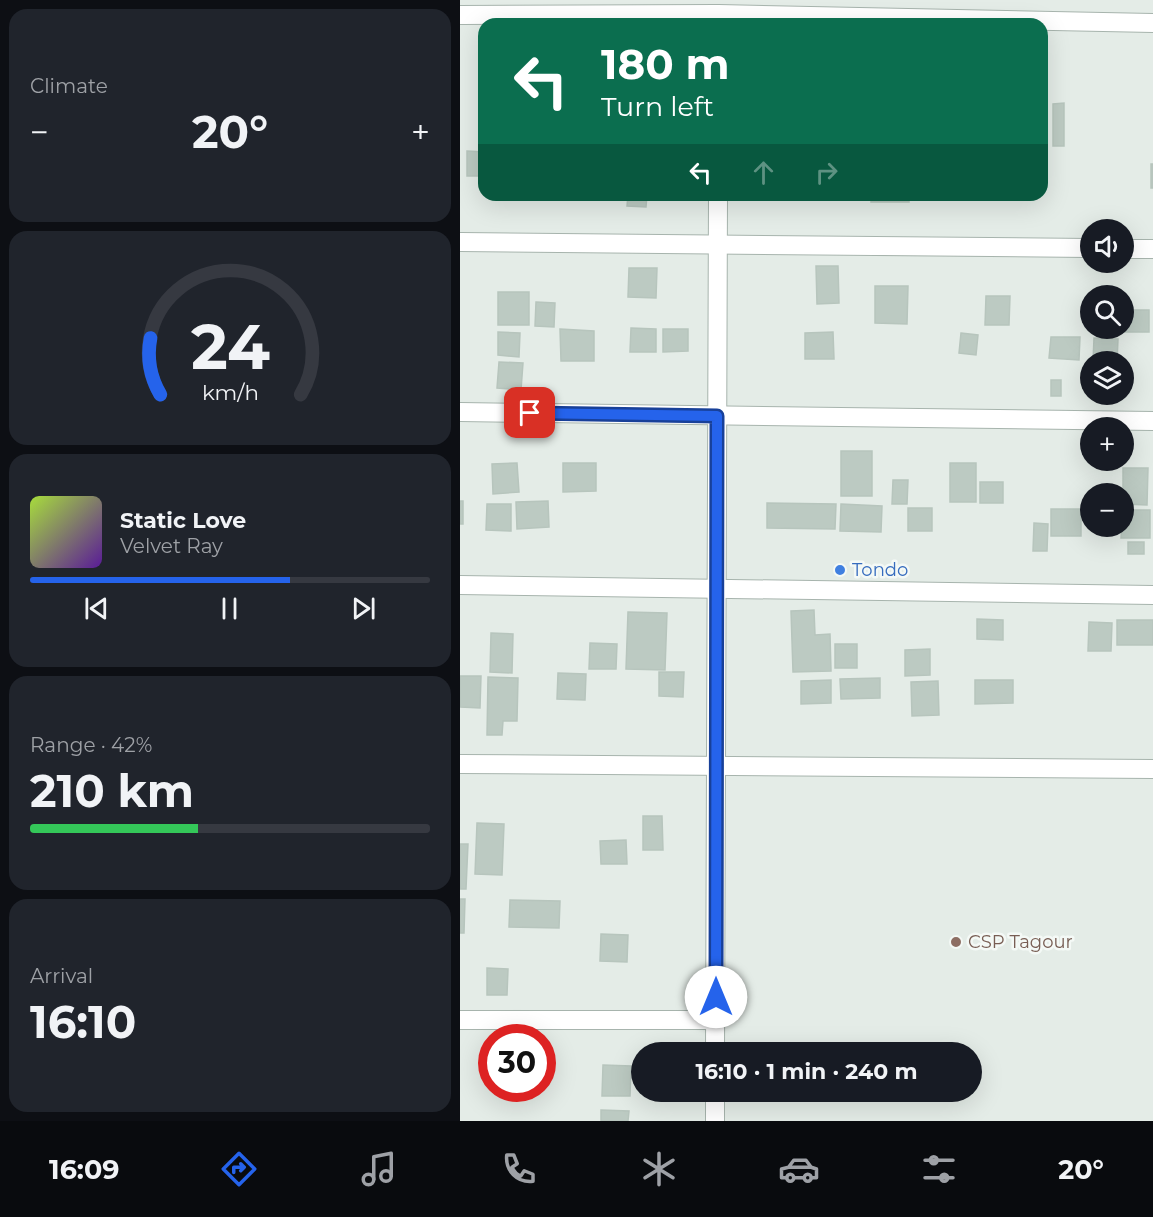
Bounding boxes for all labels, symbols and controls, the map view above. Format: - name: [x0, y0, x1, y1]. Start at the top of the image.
- text: 180 m: [601, 38, 730, 90]
- icon: left: [502, 42, 580, 120]
- text: Climate: [30, 74, 108, 98]
- text: Turn left: [601, 90, 714, 123]
- text: 20°: [192, 104, 268, 159]
- text: −: [30, 112, 49, 152]
- text: +: [411, 112, 430, 152]
- icon: left: [684, 156, 717, 189]
- icon: ahead: [747, 156, 780, 189]
- icon: right: [810, 156, 843, 189]
- map controls: [1080, 219, 1134, 537]
- button: sound: [1080, 219, 1134, 273]
- button: search: [1080, 285, 1134, 339]
- text: 24: [190, 309, 270, 385]
- button: layers: [1080, 351, 1134, 405]
- text: km/h: [201, 380, 259, 406]
- pin: [504, 387, 555, 438]
- icon: arrive: [513, 396, 546, 429]
- button: +: [1080, 417, 1134, 471]
- button: −: [1080, 483, 1134, 537]
- text: Static Love: [120, 507, 246, 534]
- text: Velvet Ray: [120, 534, 223, 558]
- place label: Tondo: [852, 559, 908, 581]
- marker: Tondo: [833, 563, 847, 577]
- icon: previous: [80, 592, 113, 625]
- icon: pause: [213, 592, 246, 625]
- icon: next: [347, 592, 380, 625]
- text: Range · 42%: [30, 733, 152, 757]
- text: 210 km: [30, 763, 194, 818]
- place label: CSP Tagour: [968, 931, 1073, 953]
- marker: CSP Tagour: [949, 935, 963, 949]
- text: Arrival: [30, 964, 93, 988]
- position arrow: [684, 965, 748, 1029]
- text: 16:10: [30, 994, 136, 1049]
- speed limit sign: 30: [478, 1024, 556, 1102]
- text: 16:10 · 1 min · 240 m: [695, 1058, 918, 1085]
- icon: directions: [218, 1148, 260, 1190]
- icon: music: [358, 1148, 400, 1190]
- icon: phone: [498, 1148, 540, 1190]
- icon: climate: [638, 1148, 680, 1190]
- icon: car: [778, 1148, 820, 1190]
- icon: filters: [918, 1148, 960, 1190]
- text: 16:09: [49, 1153, 119, 1186]
- text: 20°: [1058, 1153, 1104, 1186]

